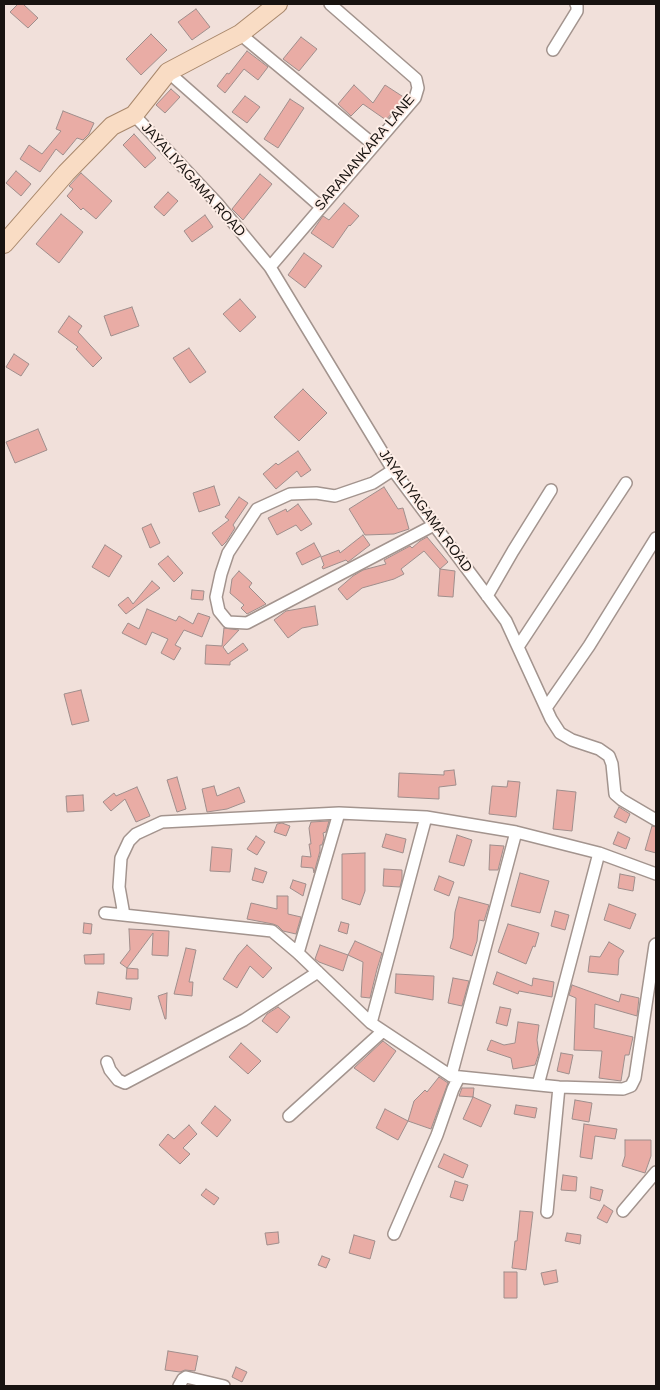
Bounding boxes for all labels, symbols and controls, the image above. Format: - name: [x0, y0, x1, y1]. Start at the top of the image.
- street label: SARANANKARA LANE: [312, 92, 418, 214]
- street label: JAYALIYAGAMA ROAD: [137, 119, 249, 241]
- street label: JAYALIYAGAMA ROAD: [375, 446, 475, 576]

